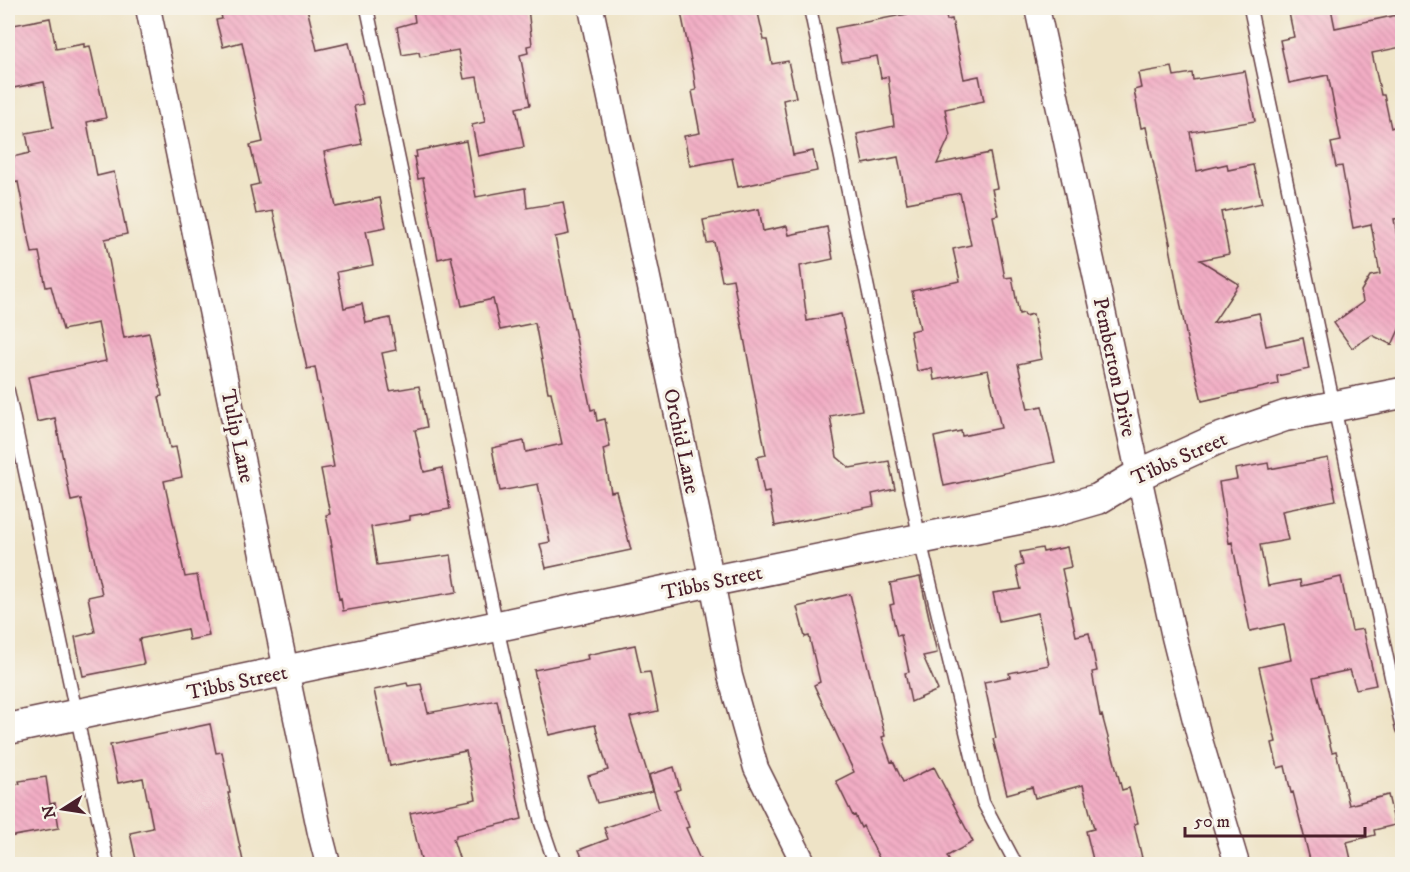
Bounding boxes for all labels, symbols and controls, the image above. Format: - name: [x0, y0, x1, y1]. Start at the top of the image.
- street label: Pemberton Drive: [1087, 295, 1142, 440]
- street label: Orchid Lane: [657, 386, 705, 496]
- street label: Tulip Lane: [214, 387, 260, 486]
- street label: Tibbs Street: [1127, 426, 1232, 492]
- street label: Tibbs Street: [660, 560, 765, 606]
- street label: Tibbs Street: [185, 660, 290, 706]
- north arrow: [33, 779, 93, 839]
- scale bar: [1185, 800, 1365, 838]
- text: N: [38, 803, 60, 820]
- text: 50 m: [1194, 811, 1230, 833]

